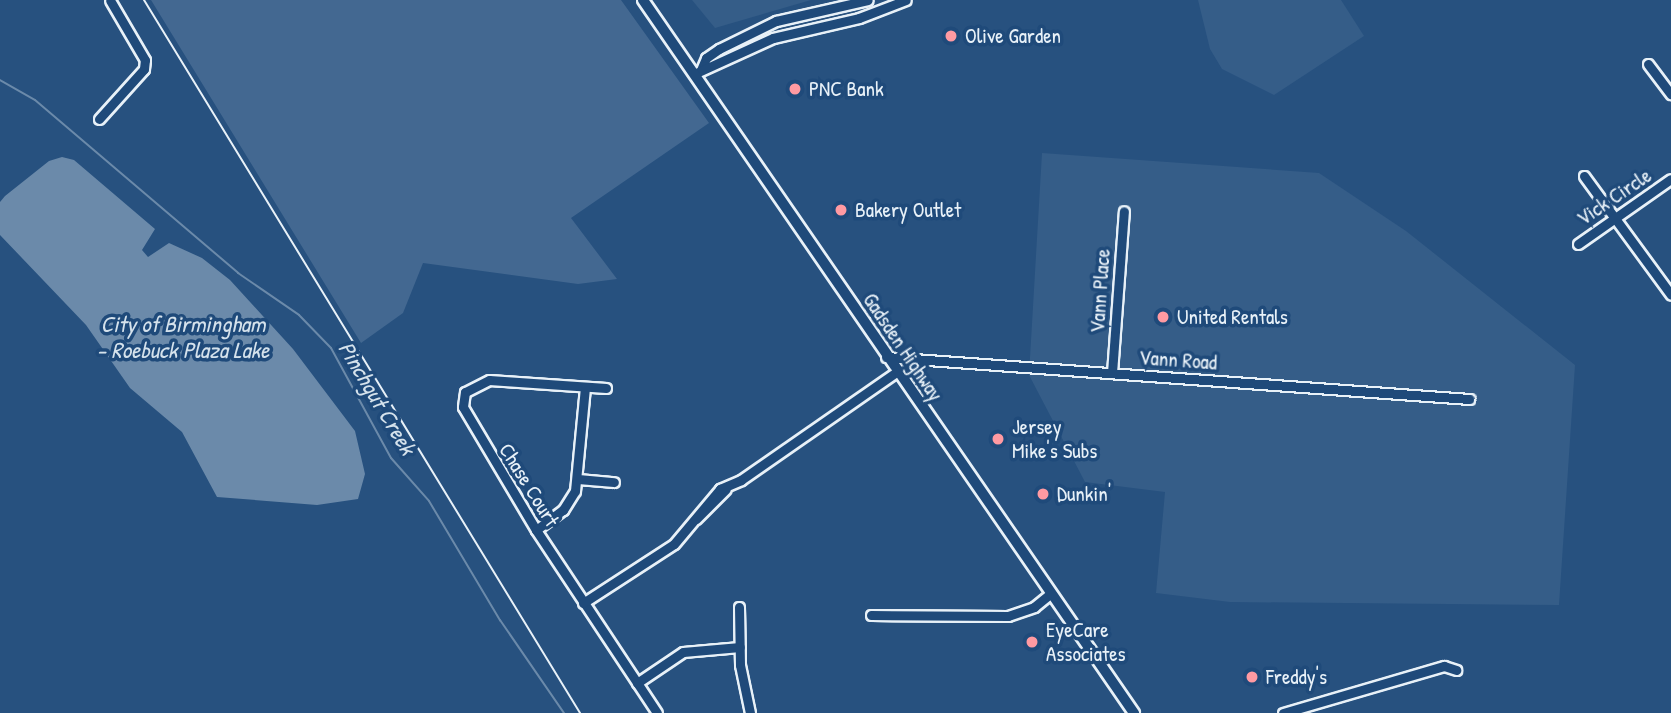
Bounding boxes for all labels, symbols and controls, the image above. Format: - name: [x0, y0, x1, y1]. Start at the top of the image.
- place label: Olive Garden: [965, 23, 1061, 49]
- marker: Olive Garden: [943, 28, 959, 44]
- place label: PNC Bank: [809, 76, 884, 102]
- marker: PNC Bank: [787, 81, 803, 97]
- street label: Vick Circle: [1572, 163, 1656, 231]
- place label: Bakery Outlet: [855, 197, 961, 223]
- marker: Bakery Outlet: [833, 202, 849, 218]
- street label: Vann Place: [1084, 248, 1116, 334]
- street label: Gadsden Highway: [858, 288, 948, 406]
- place label: United Rentals: [1177, 304, 1288, 330]
- marker: United Rentals: [1155, 309, 1171, 325]
- water label: City of Birmingham - Roebuck Plaza Lake: [97, 310, 269, 364]
- water label: Pinchgut Creek: [332, 336, 422, 460]
- street label: Vann Road: [1138, 345, 1218, 375]
- place label: Jersey Mike's Subs: [1012, 414, 1097, 464]
- marker: Jersey Mike's Subs: [990, 431, 1006, 447]
- street label: Chase Court: [494, 439, 564, 531]
- place label: Dunkin': [1057, 481, 1111, 507]
- marker: Dunkin': [1035, 486, 1051, 502]
- place label: EyeCare Associates: [1046, 617, 1126, 667]
- marker: EyeCare Associates: [1024, 634, 1040, 650]
- place label: Freddy's: [1266, 664, 1327, 690]
- marker: Freddy's: [1244, 669, 1260, 685]

